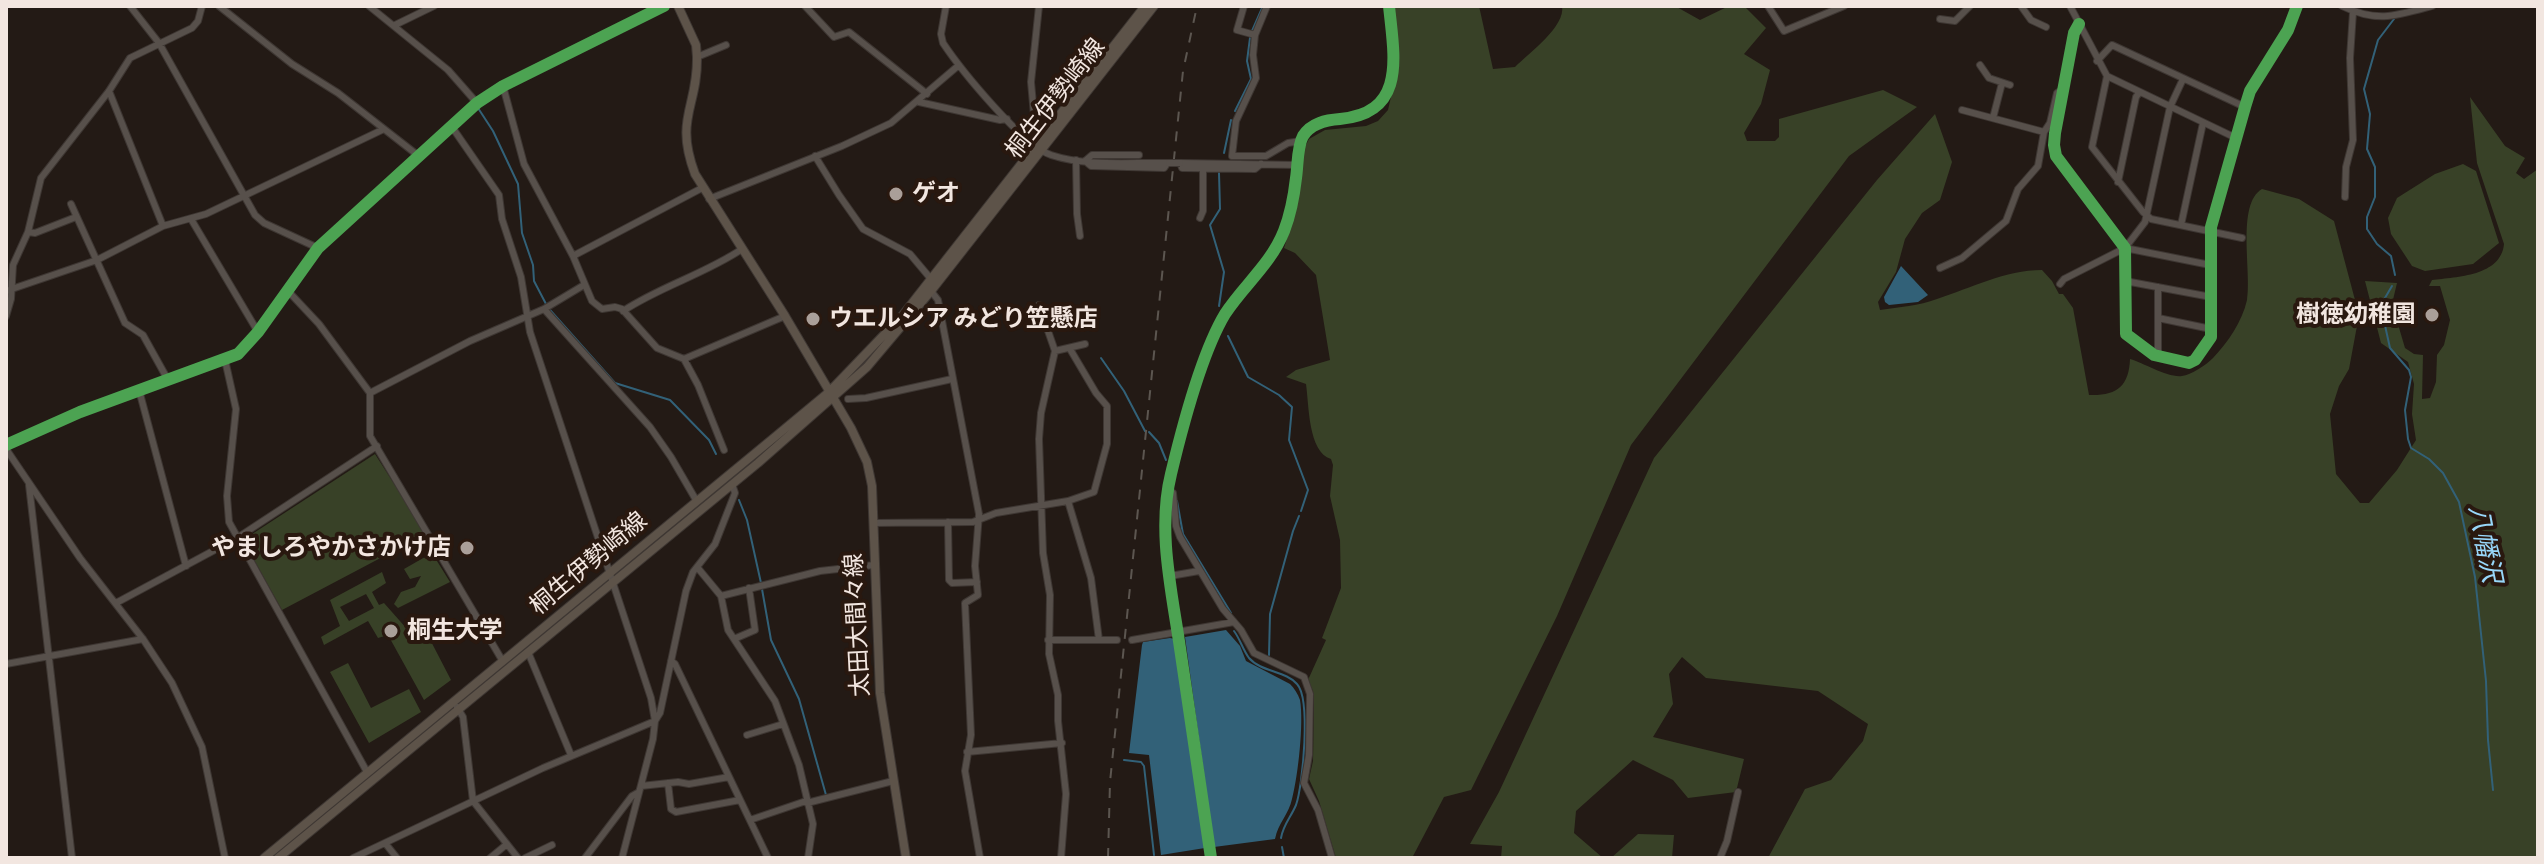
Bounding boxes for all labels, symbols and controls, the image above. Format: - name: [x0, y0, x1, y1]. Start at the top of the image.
- street label: 桐生伊勢崎線: [1000, 33, 1112, 165]
- place label: ゲオ: [912, 180, 960, 208]
- marker: ゲオ: [887, 185, 905, 203]
- place label: 樹徳幼稚園: [2296, 301, 2416, 329]
- place label: ウエルシア みどり笠懸店: [829, 305, 1098, 333]
- marker: 樹徳幼稚園: [2423, 306, 2441, 324]
- marker: ウエルシア みどり笠懸店: [804, 310, 822, 328]
- water label: 八幡沢: [2461, 503, 2507, 585]
- street label: 桐生伊勢崎線: [525, 507, 653, 621]
- place label: やましろやかさかけ店: [211, 534, 451, 562]
- marker: やましろやかさかけ店: [458, 539, 476, 557]
- street label: 太田大間々線: [840, 552, 876, 698]
- place label: 桐生大学: [407, 617, 503, 645]
- marker: 桐生大学: [382, 622, 400, 640]

